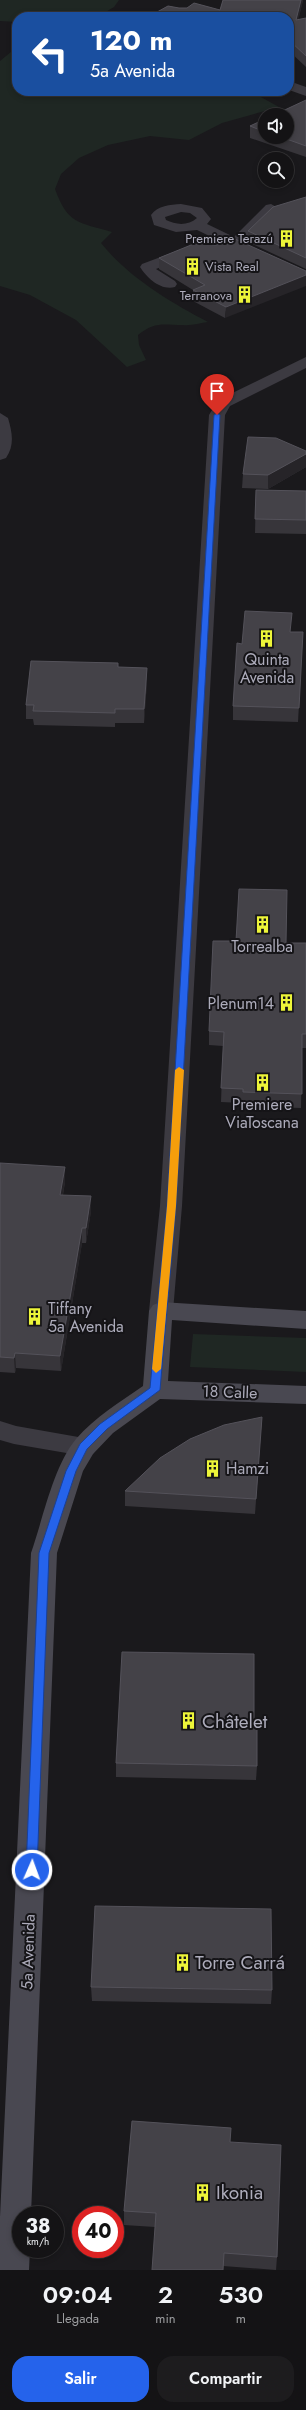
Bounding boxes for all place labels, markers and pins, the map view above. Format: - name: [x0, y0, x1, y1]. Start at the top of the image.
- building icon: Premiere Terazú: [276, 228, 296, 248]
- place label: Premiere Terazú: [185, 229, 273, 248]
- building icon: Vista Real: [182, 256, 202, 276]
- place label: Vista Real: [205, 257, 259, 276]
- building icon: Terranova: [235, 285, 255, 305]
- place label: Terranova: [180, 286, 232, 305]
- pin: [200, 374, 234, 415]
- building icon: Quinta Avenida: [257, 628, 277, 648]
- place label: Quinta Avenida: [240, 648, 294, 689]
- building icon: Torrealba: [252, 915, 272, 935]
- place label: Torrealba: [231, 935, 293, 958]
- place label: Plenum14: [208, 992, 274, 1015]
- building icon: Plenum14: [277, 993, 297, 1013]
- building icon: Premiere ViaToscana: [252, 1073, 272, 1093]
- place label: Premiere ViaToscana: [225, 1093, 299, 1134]
- place label: Tiffany 5a Avenida: [48, 1297, 124, 1338]
- building icon: Tiffany 5a Avenida: [25, 1307, 45, 1327]
- place label: Hamzi: [226, 1457, 269, 1480]
- building icon: Hamzi: [203, 1458, 223, 1478]
- place label: Châtelet: [202, 1708, 268, 1735]
- building icon: Châtelet: [179, 1711, 199, 1731]
- place label: Torre Carrá: [195, 1949, 285, 1976]
- building icon: Torre Carrá: [172, 1952, 192, 1972]
- place label: Ikonia: [216, 2179, 263, 2206]
- building icon: Ikonia: [193, 2182, 213, 2202]

